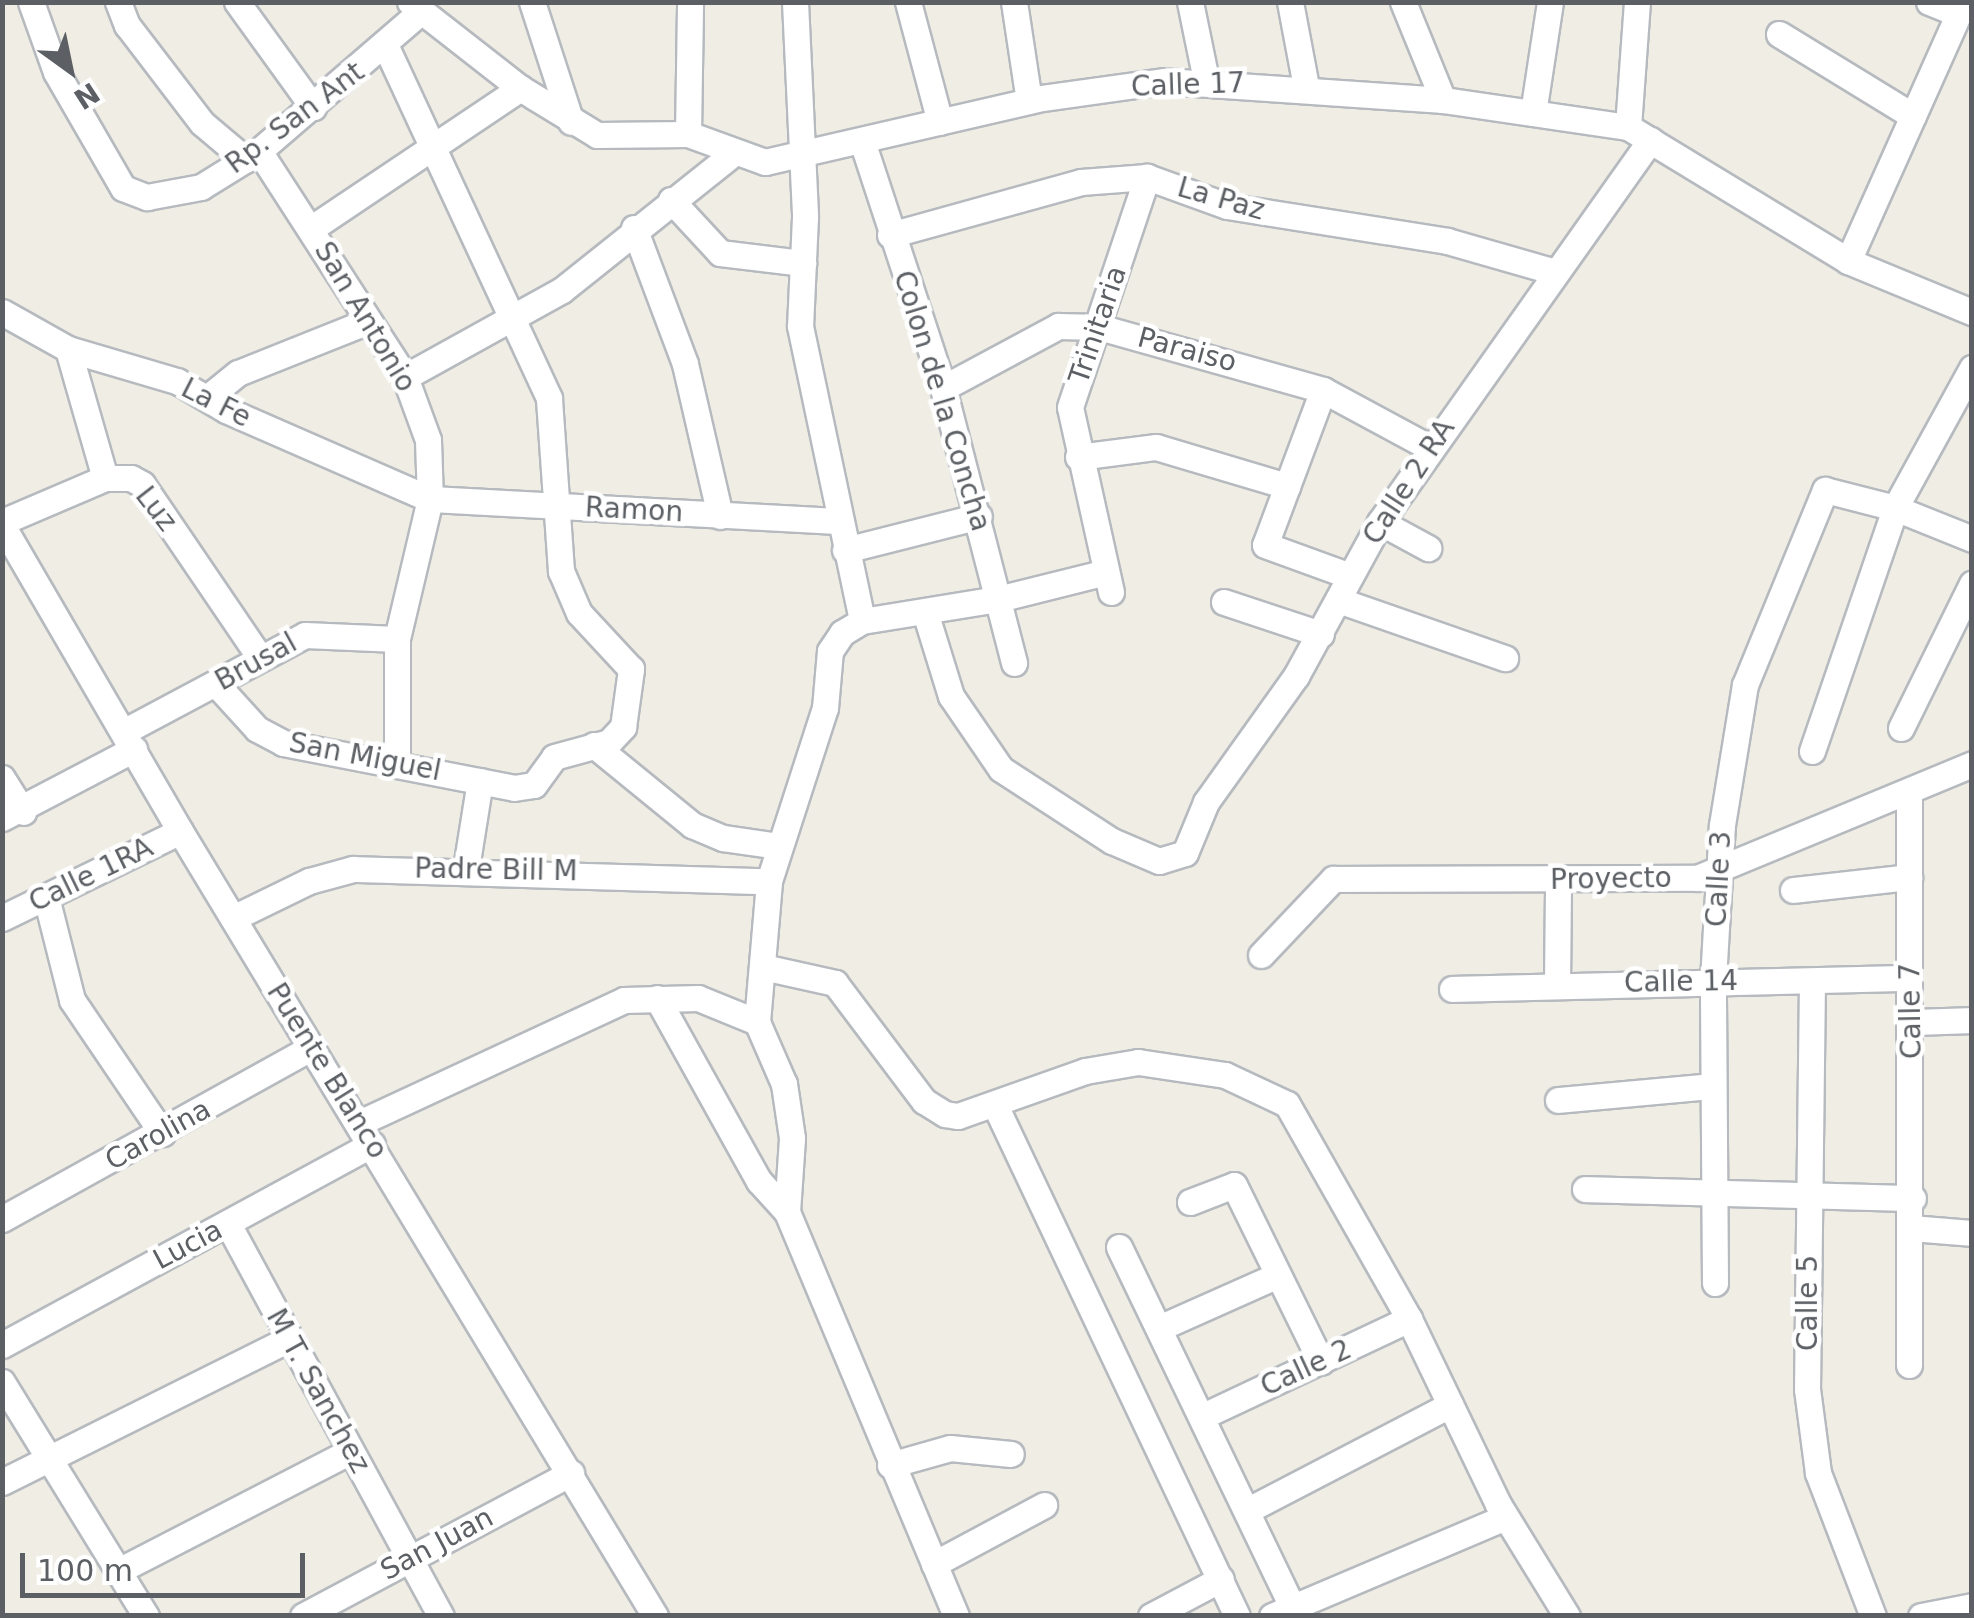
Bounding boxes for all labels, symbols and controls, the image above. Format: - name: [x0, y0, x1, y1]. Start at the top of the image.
- north arrow: [20, 20, 120, 120]
- street label: Rp. San Ant: [219, 55, 371, 181]
- street label: Calle 17: [1130, 66, 1246, 104]
- text: N: [68, 75, 105, 116]
- street label: La Paz: [1174, 171, 1268, 227]
- street label: San Antonio: [307, 236, 423, 398]
- street label: Trinitaria: [1062, 262, 1134, 388]
- street label: Colon de la Concha: [886, 267, 998, 535]
- street label: Paraiso: [1134, 321, 1240, 379]
- street label: La Fe: [176, 371, 256, 435]
- street label: Calle 2 RA: [1356, 413, 1462, 551]
- street label: Luz: [128, 480, 184, 538]
- street label: Ramon: [584, 491, 684, 529]
- street label: Brusal: [209, 626, 303, 698]
- street label: San Miguel: [286, 726, 444, 788]
- street label: Calle 3: [1700, 830, 1738, 928]
- street label: Calle 1RA: [24, 831, 158, 919]
- street label: Padre Bill M: [414, 852, 578, 888]
- street label: Proyecto: [1550, 861, 1672, 897]
- street label: Calle 7: [1893, 963, 1929, 1059]
- street label: Calle 14: [1624, 964, 1738, 1000]
- street label: Puente Blanco: [260, 977, 394, 1165]
- street label: Carolina: [99, 1092, 217, 1178]
- street label: Lucia: [148, 1213, 228, 1277]
- street label: Calle 5: [1791, 1255, 1825, 1351]
- street label: M T. Sanchez: [259, 1303, 377, 1479]
- street label: Calle 2: [1255, 1332, 1357, 1404]
- street label: San Juan: [375, 1500, 499, 1588]
- scale bar: [25, 1533, 310, 1595]
- text: 100 m: [37, 1553, 133, 1588]

